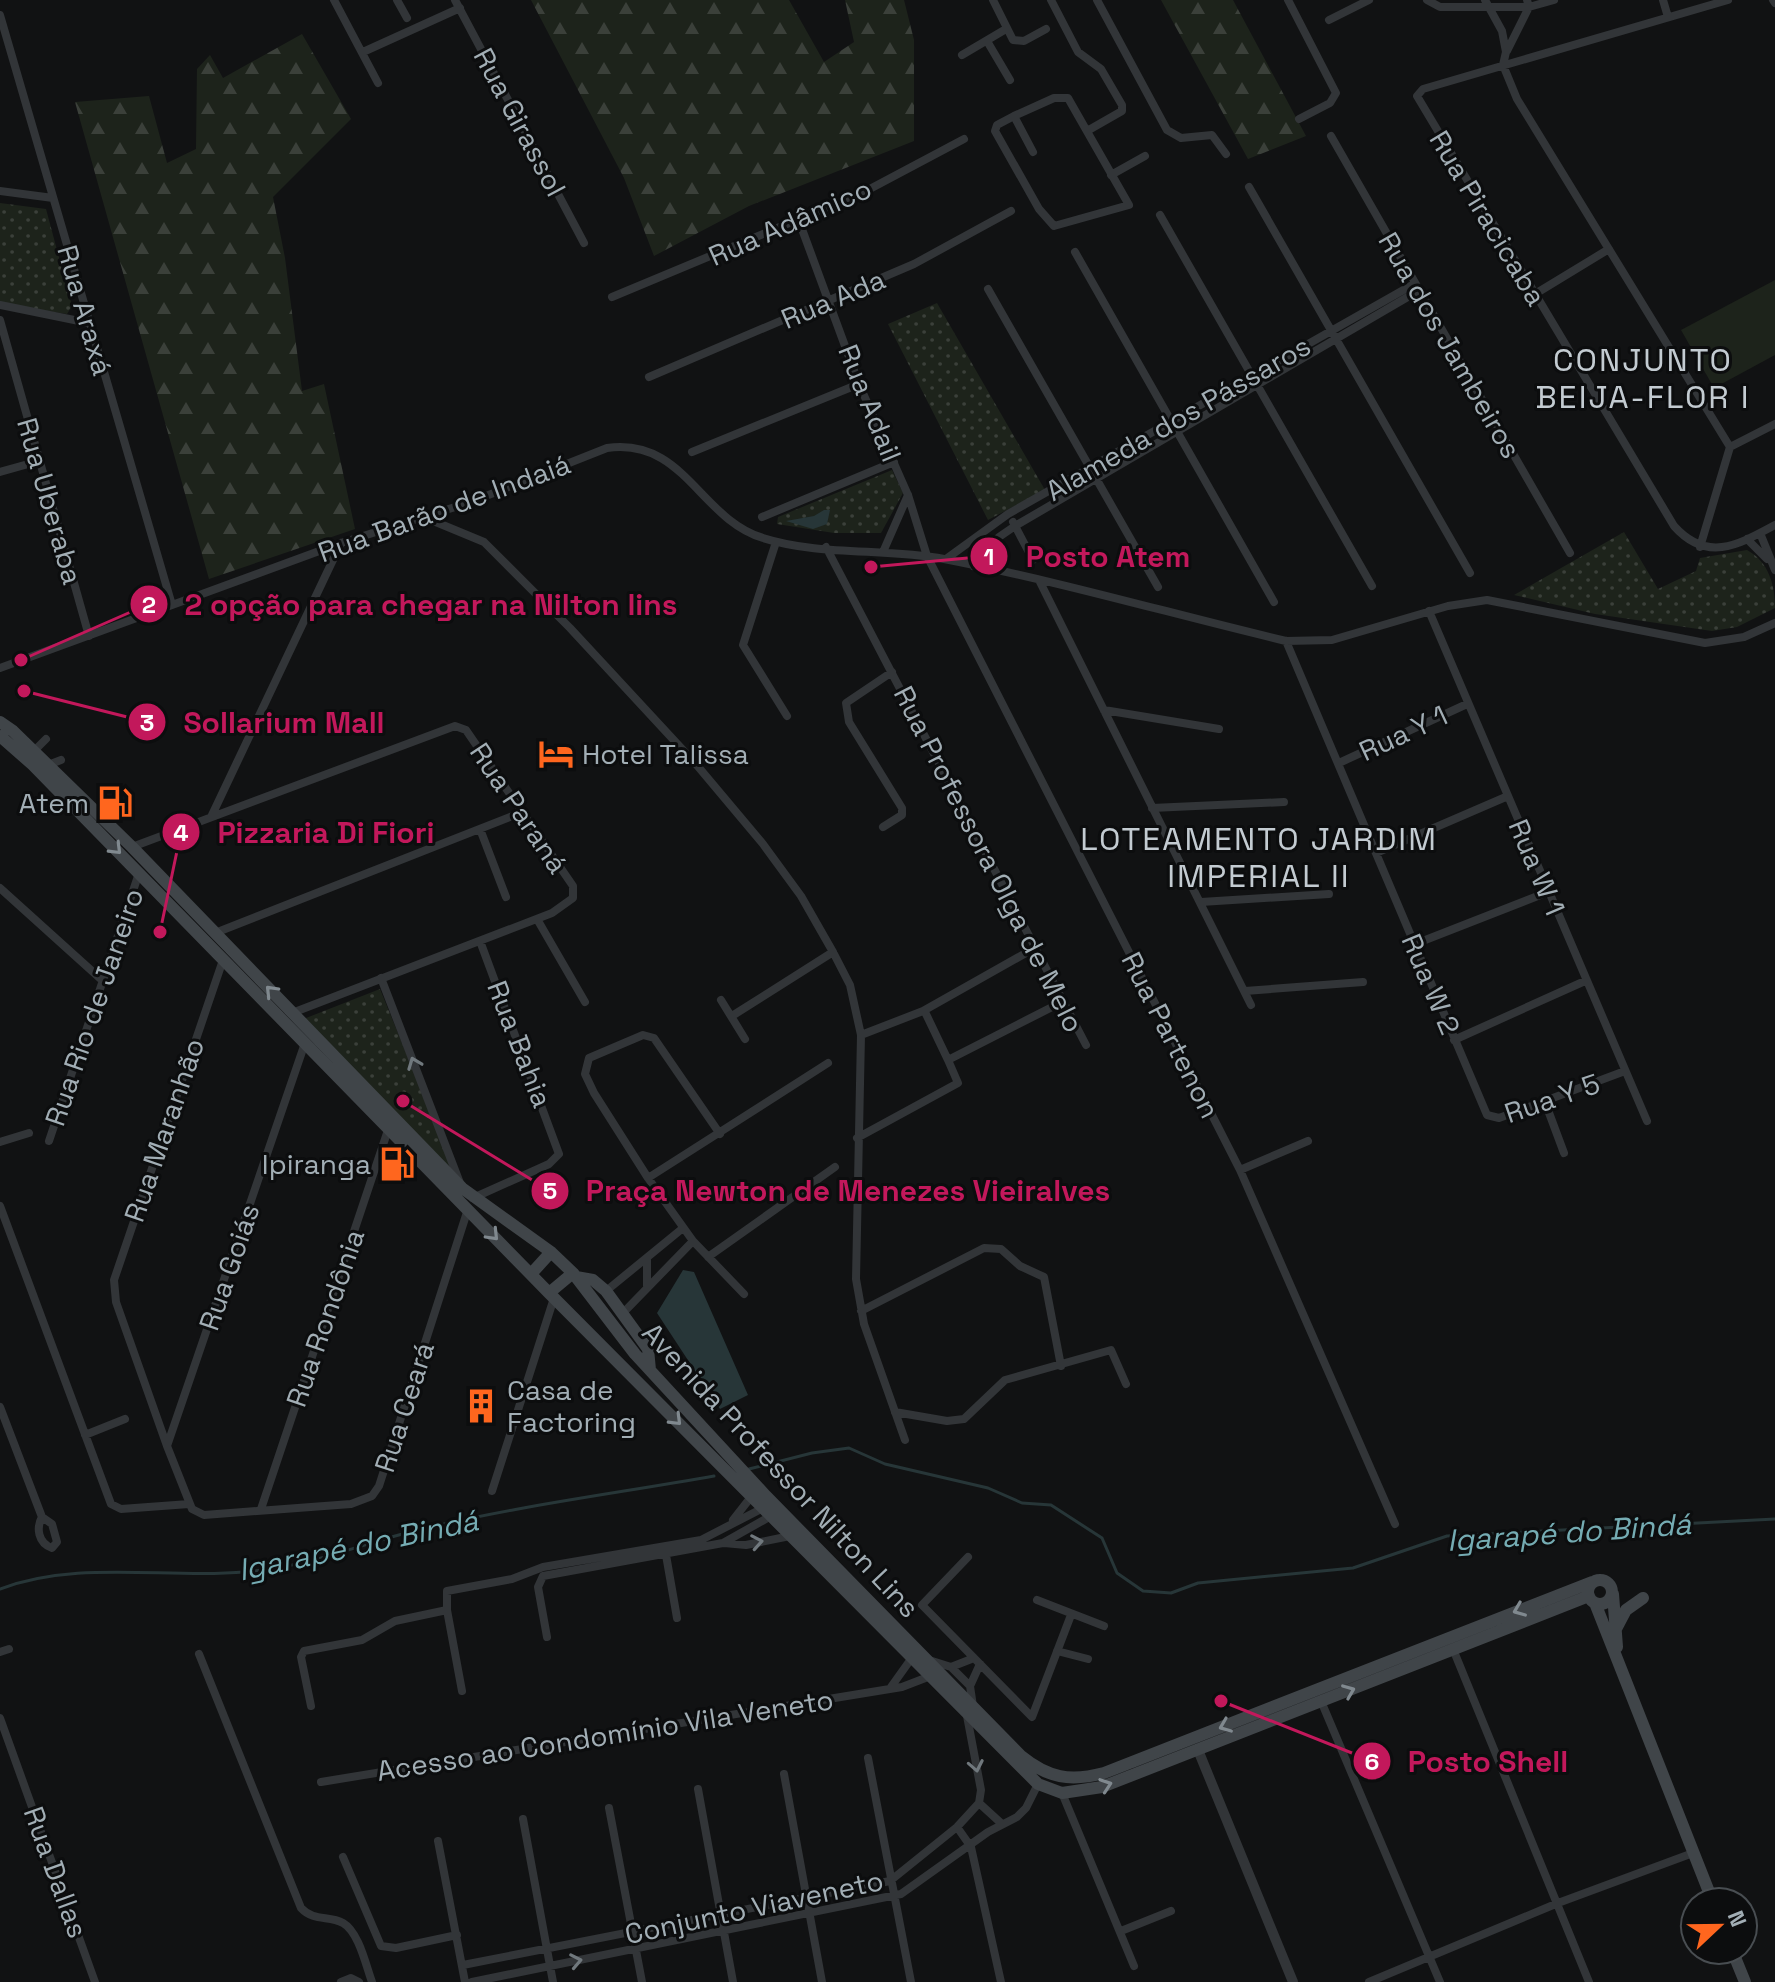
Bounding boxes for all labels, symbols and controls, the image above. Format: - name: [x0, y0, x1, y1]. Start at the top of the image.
- street label: Rua Girassol: [466, 42, 574, 202]
- street label: Rua Piracicaba: [1422, 124, 1554, 312]
- street label: Rua Adâmico: [703, 170, 877, 274]
- street label: Rua dos Jambeiros: [1371, 226, 1529, 464]
- street label: Rua Araxá: [49, 241, 121, 379]
- street label: Rua Ada: [776, 261, 890, 337]
- street label: Alameda dos Pássaros: [1039, 327, 1317, 509]
- street label: Rua Adail: [830, 339, 910, 467]
- district label: CONJUNTO BEIJA-FLOR I: [1535, 340, 1751, 417]
- street label: Rua Uberaba: [9, 414, 91, 588]
- street label: Rua Barão de Indaiá: [313, 446, 575, 570]
- callout: Posto Atem: [969, 529, 1206, 583]
- text: Posto Atem: [1026, 537, 1190, 576]
- text: 1: [984, 541, 994, 572]
- callout: 2 opção para chegar na Nilton lins: [129, 577, 694, 631]
- text: 2 opção para chegar na Nilton lins: [184, 585, 678, 624]
- text: 2: [142, 589, 156, 620]
- street label: Rua Professora Olga de Melo: [886, 680, 1092, 1038]
- callout: Sollarium Mall: [127, 695, 401, 749]
- street label: Rua Y 1: [1353, 697, 1453, 769]
- text: Sollarium Mall: [183, 703, 385, 742]
- text: 3: [140, 707, 154, 738]
- hotel icon: Hotel Talissa: [537, 735, 575, 773]
- street label: Rua Paraná: [462, 736, 576, 880]
- place label: Hotel Talissa: [582, 736, 749, 772]
- fuel station icon: Atem: [96, 784, 134, 822]
- place label: Atem: [19, 785, 89, 821]
- callout: Pizzaria Di Fiori: [161, 805, 450, 859]
- text: Pizzaria Di Fiori: [217, 813, 435, 852]
- street label: Rua W 1: [1501, 813, 1573, 921]
- text: 4: [173, 817, 189, 848]
- district label: LOTEAMENTO JARDIM IMPERIAL II: [1080, 819, 1438, 896]
- one-way arrow: [107, 840, 121, 854]
- street label: Rua Rio de Janeiro: [36, 883, 152, 1131]
- street label: Rua W 2: [1394, 928, 1468, 1040]
- street label: Rua Partenon: [1114, 946, 1228, 1124]
- street label: Rua Bahia: [479, 976, 561, 1112]
- one-way arrow: [266, 986, 281, 1000]
- street label: Rua Maranhão: [116, 1033, 212, 1227]
- one-way arrow: [407, 1057, 424, 1071]
- street label: Rua Y 5: [1500, 1065, 1604, 1131]
- fuel station icon: Ipiranga: [378, 1145, 416, 1183]
- place label: Ipiranga: [262, 1146, 371, 1182]
- callout: Praça Newton de Menezes Vieiralves: [530, 1164, 1126, 1218]
- text: Praça Newton de Menezes Vieiralves: [586, 1171, 1110, 1210]
- text: 5: [543, 1175, 557, 1206]
- street label: Rua Goiás: [191, 1199, 267, 1335]
- street label: Rua Rondônia: [278, 1224, 372, 1412]
- one-way arrow: [484, 1226, 499, 1240]
- street label: Avenida Professor Nilton Lins: [635, 1315, 927, 1625]
- street label: Rua Ceará: [366, 1337, 442, 1477]
- place label: Casa de Factoring: [507, 1372, 636, 1440]
- building icon: Casa de Factoring: [462, 1387, 500, 1425]
- one-way arrow: [667, 1411, 681, 1426]
- water label: Igarapé do Bindá: [234, 1500, 482, 1589]
- water label: Igarapé do Bindá: [1446, 1504, 1693, 1560]
- one-way arrow: [750, 1534, 764, 1551]
- one-way arrow: [1513, 1600, 1527, 1617]
- street label: Acesso ao Condomínio Vila Veneto: [374, 1681, 836, 1789]
- one-way arrow: [1341, 1684, 1355, 1700]
- one-way arrow: [1219, 1716, 1233, 1733]
- callout: Posto Shell: [1352, 1734, 1585, 1788]
- text: Posto Shell: [1408, 1742, 1568, 1781]
- text: 6: [1365, 1746, 1379, 1777]
- one-way arrow: [967, 1760, 984, 1773]
- one-way arrow: [1099, 1778, 1113, 1795]
- street label: Rua Dallas: [16, 1801, 96, 1943]
- street label: Conjunto Viaveneto: [621, 1862, 887, 1952]
- north arrow: [1679, 1886, 1759, 1966]
- text: N: [1722, 1906, 1753, 1931]
- one-way arrow: [569, 1954, 583, 1971]

